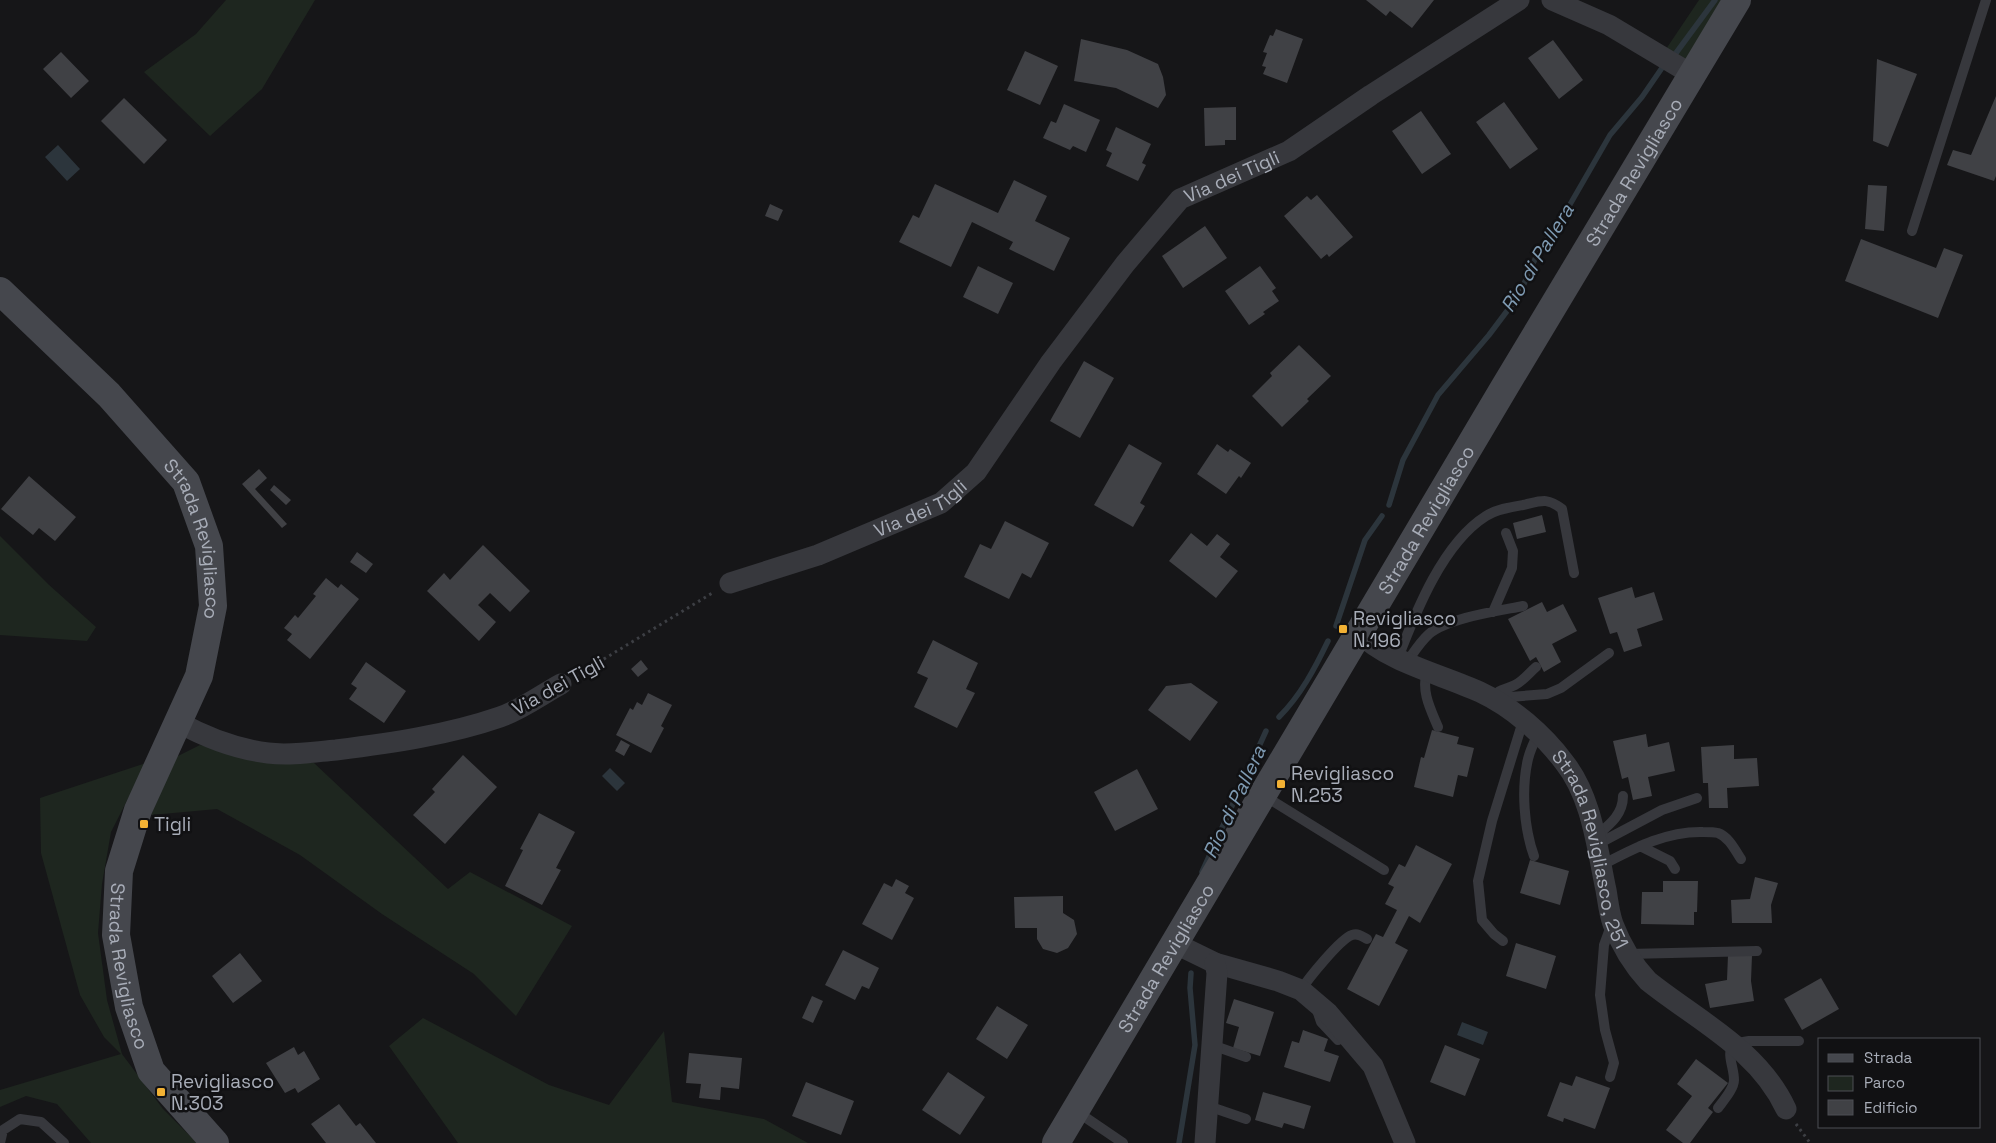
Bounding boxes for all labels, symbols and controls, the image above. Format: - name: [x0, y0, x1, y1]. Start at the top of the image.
- street label: Strada Revigliasco: [1580, 93, 1689, 251]
- street label: Via dei Tigli: [1180, 145, 1283, 209]
- water label: Rio di Pallera: [1495, 199, 1580, 317]
- street label: Strada Revigliasco: [1372, 441, 1480, 599]
- street label: Strada Revigliasco: [158, 453, 225, 622]
- street label: Via dei Tigli: [870, 474, 972, 543]
- place label: Revigliasco N.196: [1353, 606, 1456, 653]
- marker: Revigliasco N.196: [1337, 623, 1349, 635]
- street label: Via dei Tigli: [508, 650, 609, 721]
- water label: Rio di Pallera: [1197, 741, 1272, 863]
- street label: Strada Revigliasco, 251: [1546, 745, 1634, 953]
- place label: Revigliasco N.253: [1291, 761, 1394, 808]
- marker: Revigliasco N.253: [1275, 778, 1287, 790]
- place label: Tigli: [154, 812, 191, 837]
- marker: Tigli: [138, 818, 150, 830]
- street label: Strada Revigliasco: [1112, 879, 1220, 1038]
- street label: Strada Revigliasco: [103, 882, 155, 1053]
- legend: [1818, 1038, 1981, 1128]
- text: Strada: [1864, 1048, 1913, 1067]
- place label: Revigliasco N.303: [171, 1069, 274, 1116]
- text: Parco: [1864, 1073, 1905, 1092]
- marker: Revigliasco N.303: [155, 1086, 167, 1098]
- text: Edificio: [1864, 1098, 1918, 1117]

